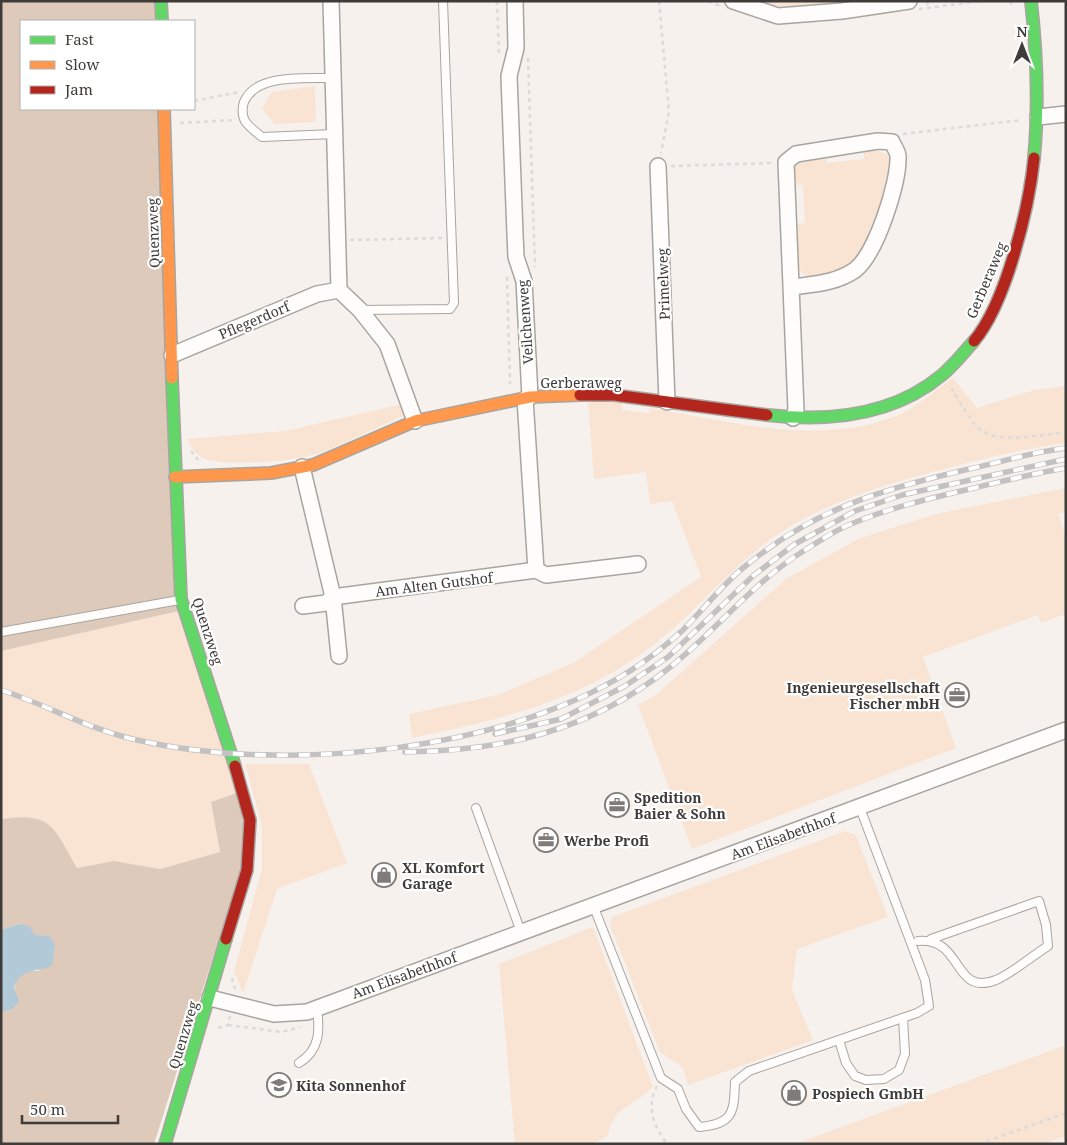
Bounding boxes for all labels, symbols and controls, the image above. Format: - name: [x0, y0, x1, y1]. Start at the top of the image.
- legend: [20, 20, 195, 110]
- north arrow: [997, 20, 1047, 70]
- text: N: [1016, 22, 1028, 41]
- text: Fast: [65, 29, 94, 49]
- text: Slow: [65, 54, 99, 74]
- text: Jam: [64, 79, 93, 99]
- street label: Quenzweg: [142, 197, 164, 268]
- street label: Gerberaweg: [961, 238, 1011, 321]
- street label: Primelweg: [652, 247, 674, 320]
- street label: Veilchenweg: [513, 279, 537, 365]
- street label: Pflegerdorf: [216, 296, 294, 343]
- street label: Gerberaweg: [540, 373, 622, 392]
- street label: Am Alten Gutshof: [374, 567, 496, 601]
- street label: Quenzweg: [188, 595, 228, 668]
- place label: Ingenieurgesellschaft Fischer mbH: [787, 678, 941, 713]
- office icon: Ingenieurgesellschaft Fischer mbH: [944, 682, 970, 708]
- place label: Spedition Baier & Sohn: [634, 788, 726, 823]
- office icon: Spedition Baier & Sohn: [604, 792, 630, 818]
- street label: Am Elisabethhof: [728, 808, 840, 864]
- office icon: Werbe Profi: [533, 827, 559, 853]
- place label: Werbe Profi: [564, 831, 649, 850]
- place label: XL Komfort Garage: [402, 858, 485, 893]
- shop icon: XL Komfort Garage: [371, 862, 397, 888]
- street label: Am Elisabethhof: [349, 947, 461, 1003]
- street label: Quenzweg: [164, 998, 202, 1071]
- school or university icon: Kita Sonnenhof: [266, 1072, 292, 1098]
- place label: Kita Sonnenhof: [296, 1076, 407, 1095]
- shop icon: Pospiech GmbH: [781, 1080, 807, 1106]
- place label: Pospiech GmbH: [812, 1084, 924, 1103]
- scale bar: [22, 1092, 119, 1124]
- text: 50 m: [30, 1099, 65, 1119]

